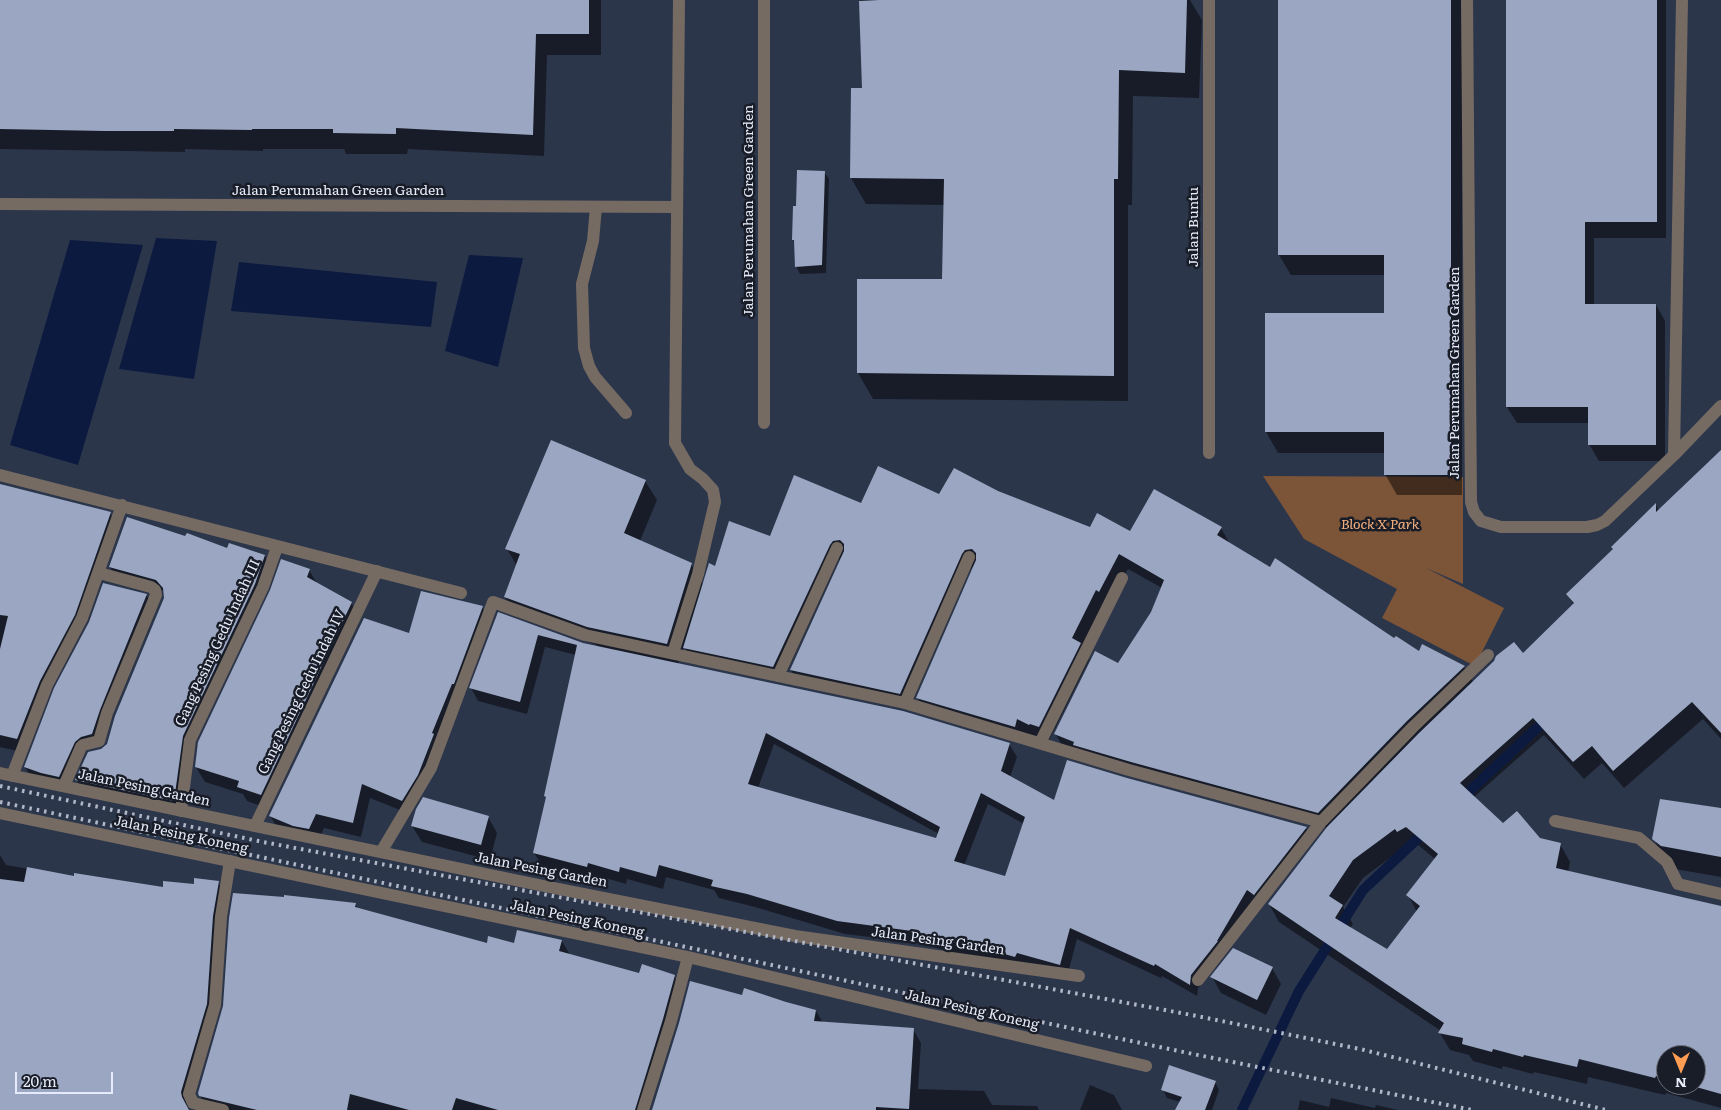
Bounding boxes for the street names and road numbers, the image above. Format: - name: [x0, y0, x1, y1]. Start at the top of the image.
- street label: Jalan Perumahan Green Garden: [741, 105, 757, 317]
- street label: Jalan Perumahan Green Garden: [232, 183, 444, 199]
- street label: Jalan Buntu: [1186, 187, 1202, 267]
- street label: Jalan Perumahan Green Garden: [1447, 267, 1463, 479]
- street label: Gang Pesing Gedu Indah III: [172, 557, 264, 729]
- street label: Gang Pesing Gedu Indah IV: [255, 607, 349, 777]
- street label: Jalan Pesing Garden: [76, 766, 212, 810]
- street label: Jalan Pesing Koneng: [112, 813, 250, 857]
- street label: Jalan Pesing Garden: [473, 849, 609, 891]
- street label: Jalan Pesing Koneng: [508, 897, 646, 941]
- street label: Jalan Pesing Garden: [870, 923, 1006, 959]
- street label: Jalan Pesing Koneng: [903, 986, 1041, 1034]

